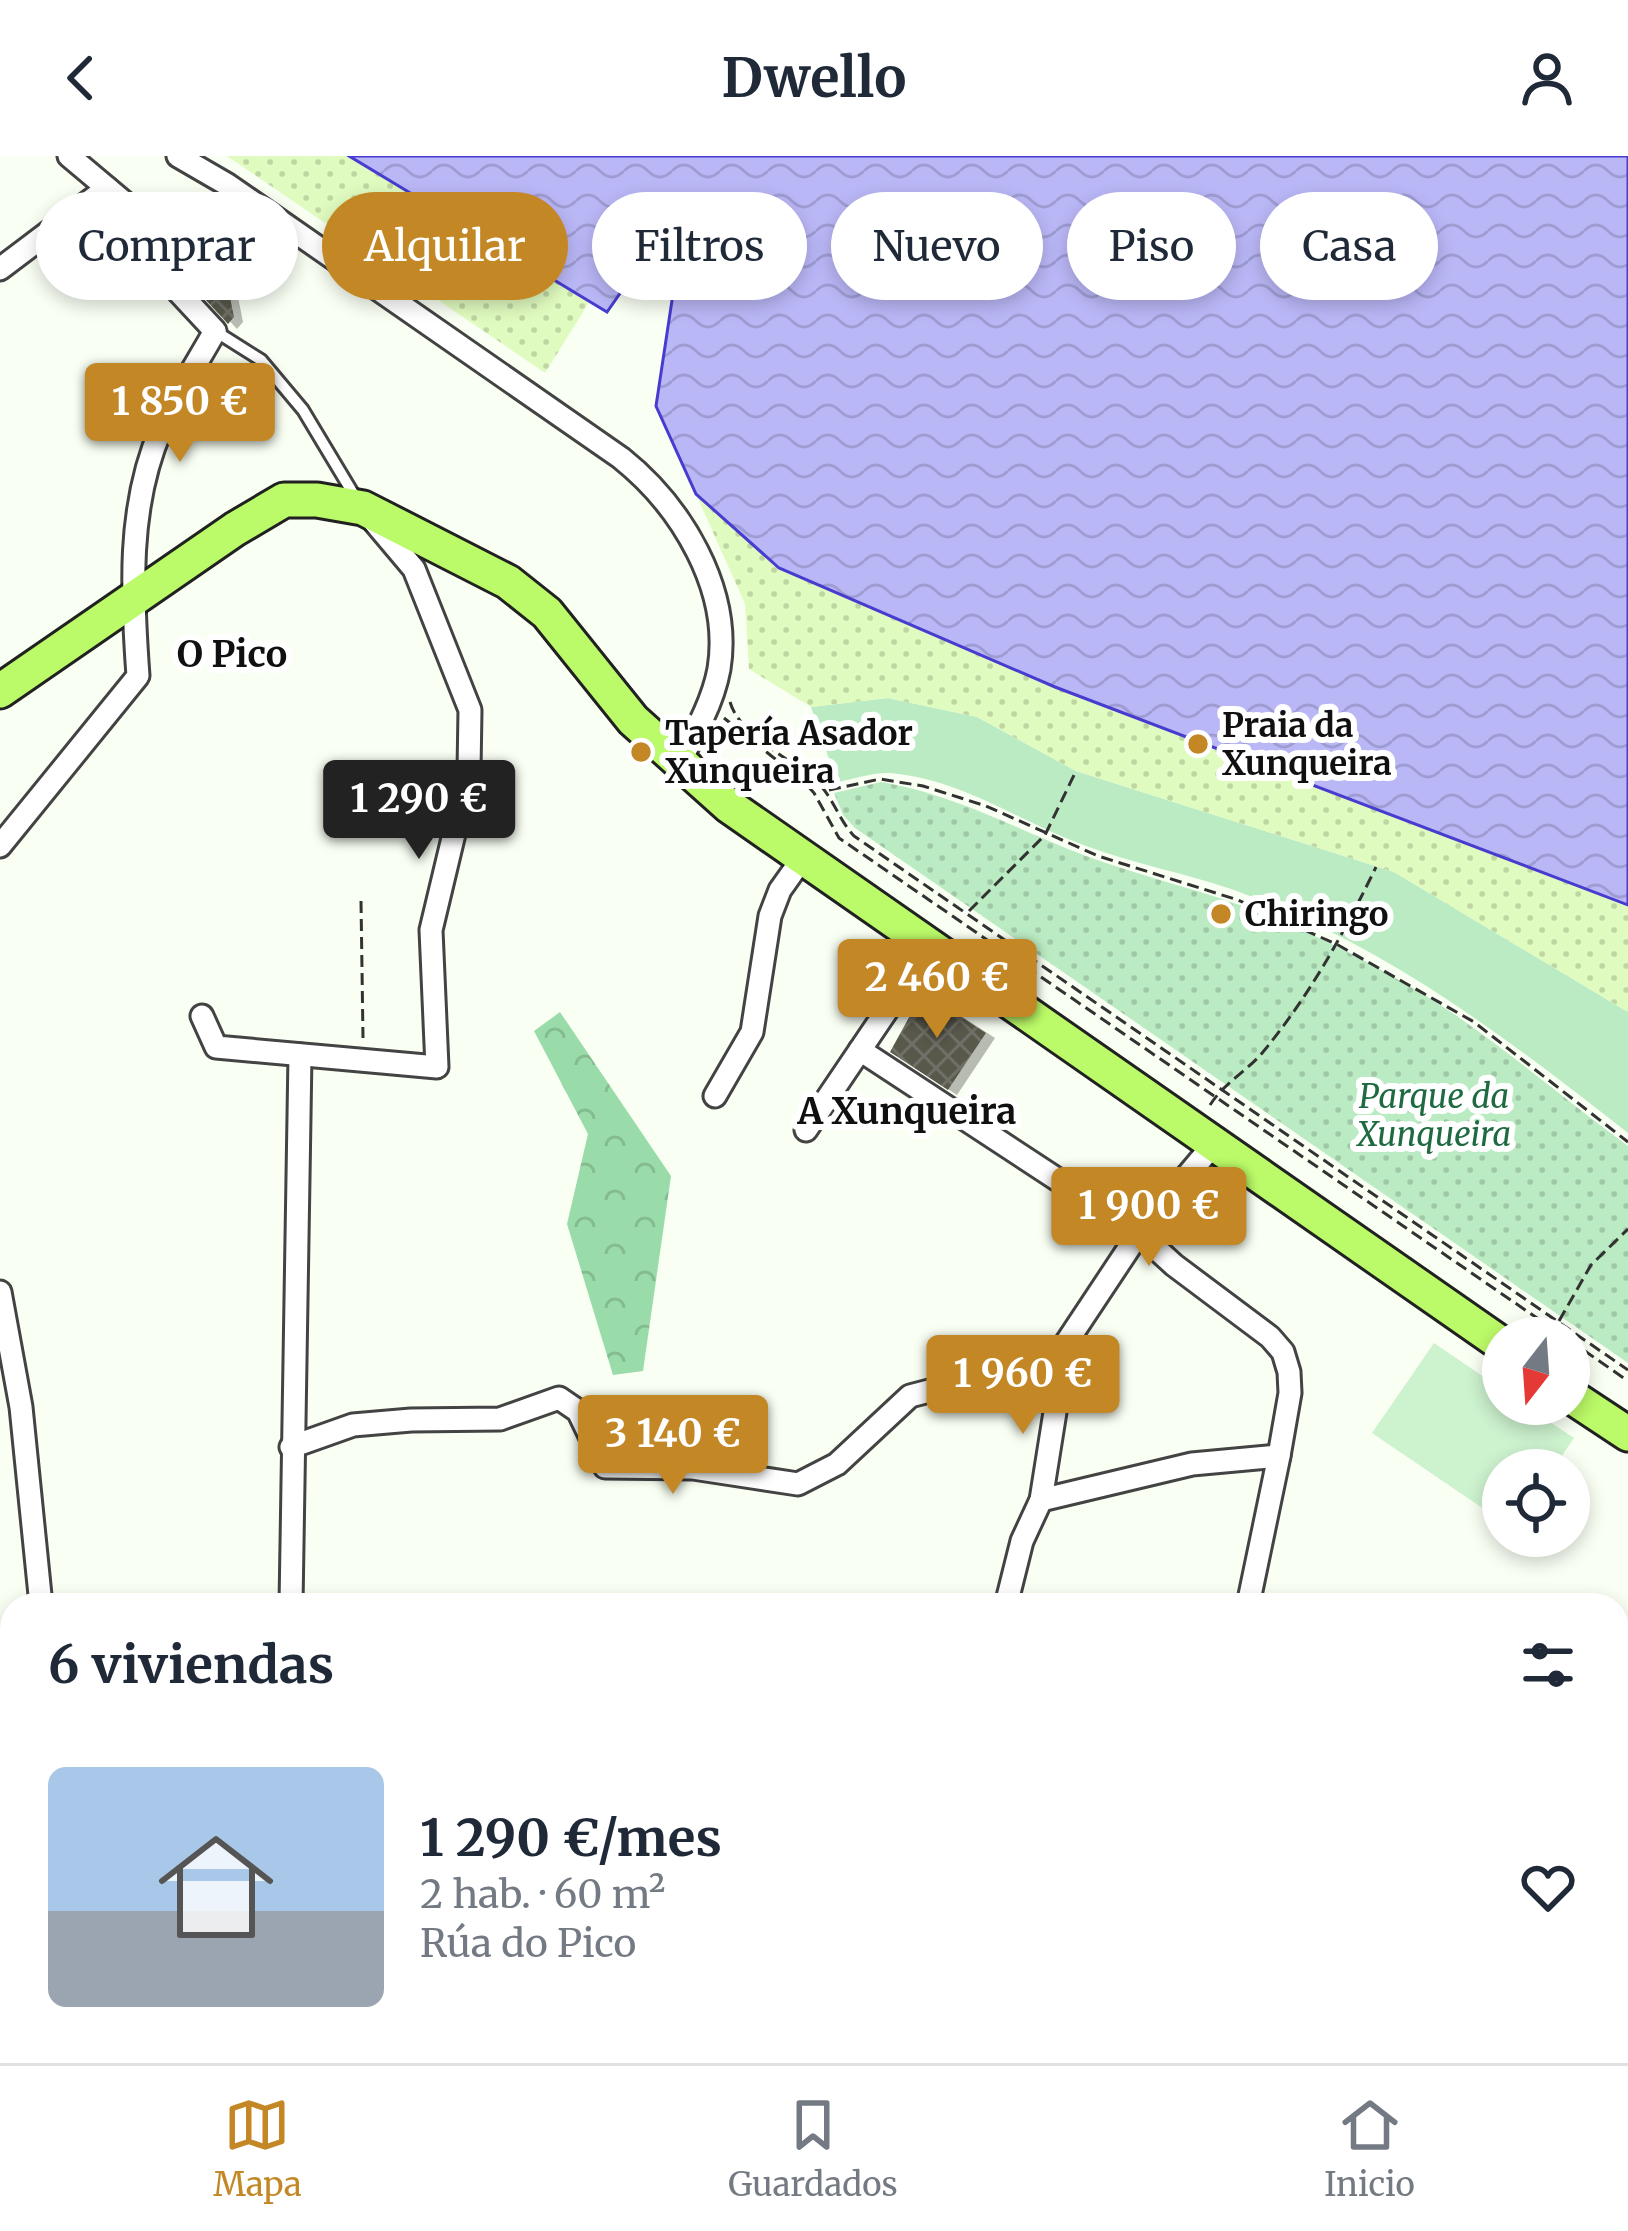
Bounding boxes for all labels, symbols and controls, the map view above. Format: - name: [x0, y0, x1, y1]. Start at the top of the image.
- text: Dwello: [722, 44, 906, 112]
- icon: back: [48, 45, 114, 111]
- icon: person: [1514, 45, 1580, 111]
- chip: Comprar: [36, 192, 298, 300]
- chip: Alquilar: [322, 192, 568, 300]
- chip: Filtros: [592, 192, 807, 300]
- chip: Nuevo: [831, 192, 1043, 300]
- chip: Piso: [1067, 192, 1236, 300]
- chip: Casa: [1260, 192, 1438, 300]
- pin: 1 850 €: [69, 363, 291, 465]
- text: 1 850 €: [112, 377, 248, 426]
- district label: O Pico: [177, 632, 287, 677]
- place label: Praia da Xunqueira: [1222, 705, 1392, 784]
- place label: Tapería Asador Xunqueira: [665, 713, 913, 792]
- marker: Praia da Xunqueira: [1185, 731, 1211, 757]
- marker: Tapería Asador Xunqueira: [628, 739, 654, 765]
- pin: 1 290 €: [308, 760, 530, 862]
- text: 1 290 €: [350, 774, 488, 823]
- place label: Chiringo: [1245, 894, 1389, 935]
- marker: Chiringo: [1208, 901, 1234, 927]
- pin: 2 460 €: [826, 939, 1048, 1041]
- text: 2 460 €: [865, 953, 1009, 1002]
- park label: Parque da Xunqueira: [1355, 1076, 1511, 1155]
- district label: A Xunqueira: [797, 1089, 1016, 1134]
- pin: 1 900 €: [1038, 1167, 1260, 1269]
- text: 1 900 €: [1078, 1181, 1220, 1230]
- north arrow: [1482, 1317, 1590, 1425]
- map controls: [1482, 1317, 1590, 1557]
- pin: 1 960 €: [912, 1335, 1134, 1437]
- text: 1 960 €: [953, 1349, 1093, 1398]
- pin: 3 140 €: [562, 1395, 784, 1497]
- text: 3 140 €: [605, 1409, 741, 1458]
- button: locate: [1482, 1449, 1590, 1557]
- icon: filters: [1515, 1632, 1581, 1698]
- text: 6 viviendas: [48, 1633, 334, 1697]
- text: 1 290 €/mes: [420, 1806, 722, 1870]
- icon: home: [144, 1815, 288, 1959]
- icon: heart: [1515, 1854, 1581, 1920]
- text: 2 hab. · 60 m²: [420, 1870, 665, 1919]
- text: Rúa do Pico: [420, 1919, 636, 1968]
- tab: Mapa: [213, 2092, 302, 2205]
- tab: Guardados: [728, 2092, 898, 2205]
- tab: Inicio: [1324, 2092, 1415, 2205]

